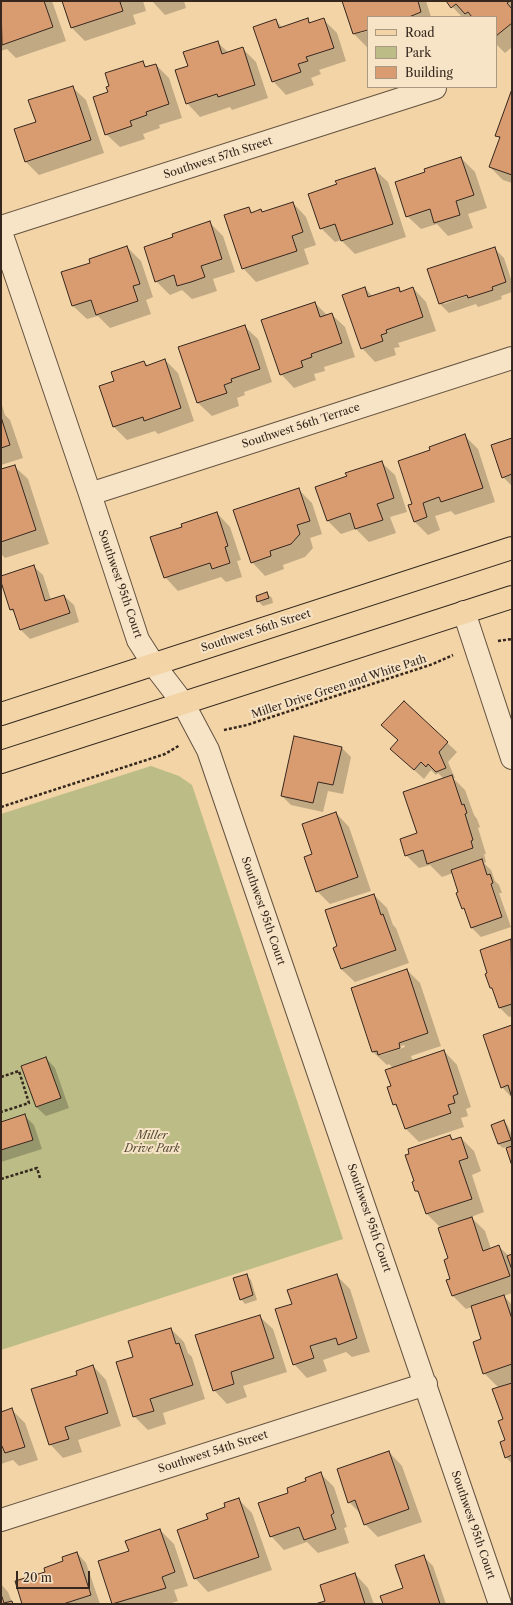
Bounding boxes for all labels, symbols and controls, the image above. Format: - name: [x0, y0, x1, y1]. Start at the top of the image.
- legend: [367, 16, 497, 88]
- text: Road: [405, 25, 435, 40]
- text: Park: [405, 45, 431, 60]
- text: Building: [405, 65, 453, 80]
- street label: Southwest 57th Street: [162, 134, 274, 182]
- street label: Southwest 56th Terrace: [240, 401, 362, 451]
- street label: Southwest 95th Court: [95, 528, 145, 640]
- street label: Southwest 56th Street: [200, 607, 312, 655]
- street label: Miller Drive Green and White Path: [250, 652, 428, 722]
- street label: Southwest 95th Court: [238, 855, 288, 967]
- park label: Miller Drive Park: [124, 1129, 180, 1155]
- street label: Southwest 95th Court: [344, 1162, 394, 1274]
- street label: Southwest 54th Street: [157, 1428, 269, 1476]
- street label: Southwest 95th Court: [448, 1469, 498, 1581]
- scale bar: [18, 1563, 92, 1589]
- text: 20 m: [23, 1570, 52, 1585]

